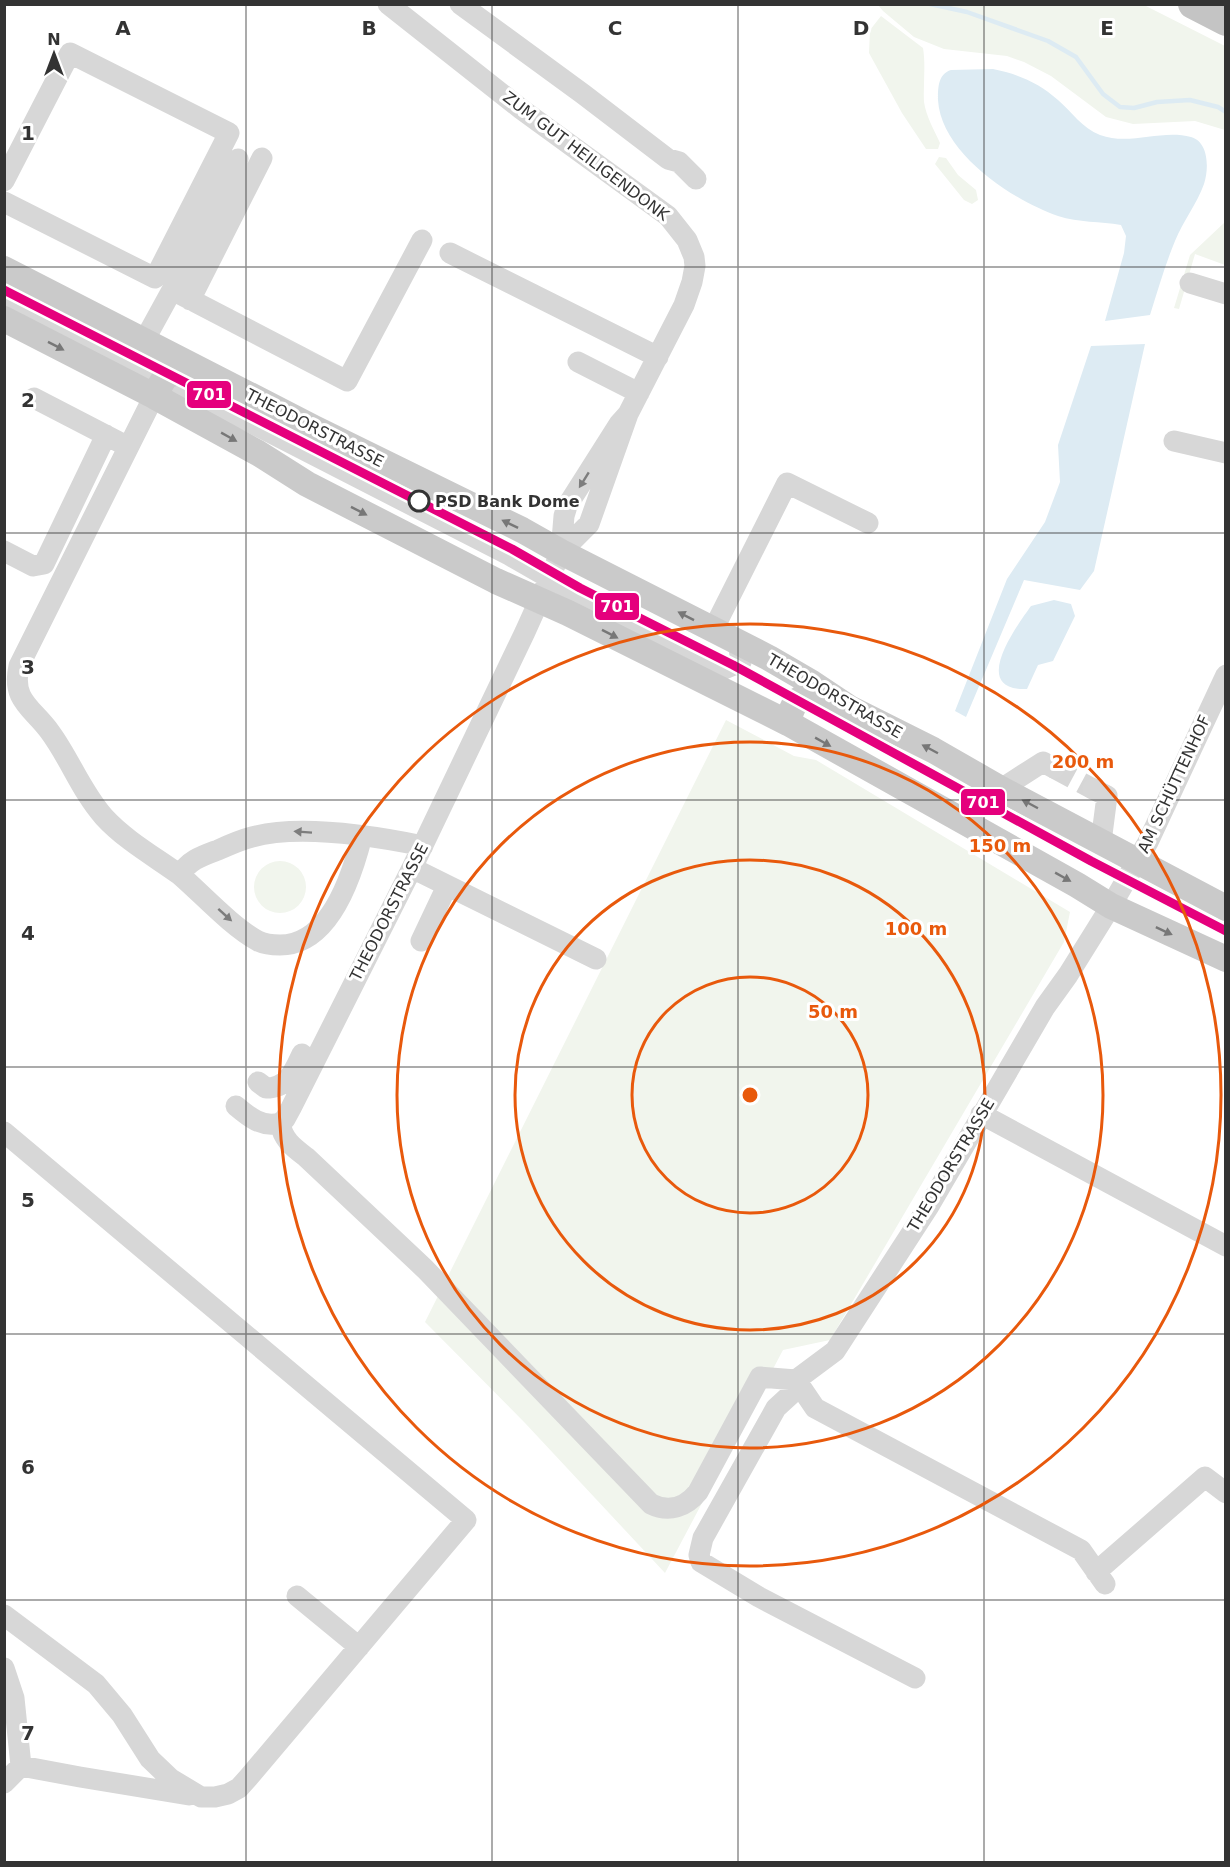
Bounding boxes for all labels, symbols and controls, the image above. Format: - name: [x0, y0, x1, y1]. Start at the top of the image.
- text: A: [115, 16, 131, 40]
- text: B: [361, 16, 377, 40]
- text: C: [608, 16, 622, 40]
- text: D: [853, 16, 869, 40]
- text: E: [1100, 16, 1114, 40]
- north arrow: [24, 24, 84, 84]
- text: N: [47, 30, 61, 49]
- street label: ZUM GUT HEILIGENDONK: [499, 87, 673, 225]
- text: 1: [21, 121, 35, 145]
- one-way arrow: [48, 341, 65, 351]
- line badge: 701: [186, 380, 232, 409]
- text: 701: [192, 385, 226, 404]
- street label: THEODORSTRASSE: [242, 385, 387, 471]
- text: 2: [21, 388, 35, 412]
- one-way arrow: [221, 432, 238, 442]
- one-way arrow: [578, 471, 590, 487]
- marker: PSD Bank Dome: [408, 490, 430, 512]
- place label: PSD Bank Dome: [435, 492, 580, 511]
- one-way arrow: [350, 506, 367, 515]
- one-way arrow: [501, 520, 518, 529]
- line badge: 701: [594, 592, 640, 621]
- text: 701: [600, 597, 634, 616]
- one-way arrow: [678, 611, 695, 621]
- one-way arrow: [602, 629, 619, 639]
- street label: THEODORSTRASSE: [763, 649, 906, 742]
- text: 3: [21, 655, 35, 679]
- street label: AM SCHÜTTENHOF: [1134, 712, 1214, 856]
- one-way arrow: [815, 737, 832, 747]
- one-way arrow: [921, 744, 938, 754]
- text: 200 m: [1052, 751, 1114, 772]
- line badge: 701: [960, 788, 1006, 816]
- text: 701: [966, 793, 1000, 812]
- one-way arrow: [1021, 799, 1038, 809]
- one-way arrow: [294, 827, 313, 836]
- text: 150 m: [969, 835, 1031, 856]
- street label: THEODORSTRASSE: [346, 840, 432, 985]
- one-way arrow: [1055, 872, 1072, 882]
- one-way arrow: [217, 908, 232, 921]
- text: 100 m: [885, 918, 947, 939]
- text: 4: [21, 921, 35, 945]
- one-way arrow: [1156, 926, 1173, 935]
- text: 50 m: [808, 1001, 858, 1022]
- centre of rings: [740, 1085, 760, 1105]
- street label: THEODORSTRASSE: [903, 1095, 998, 1236]
- text: 5: [21, 1188, 35, 1212]
- text: 6: [21, 1455, 35, 1479]
- text: 7: [21, 1721, 35, 1745]

